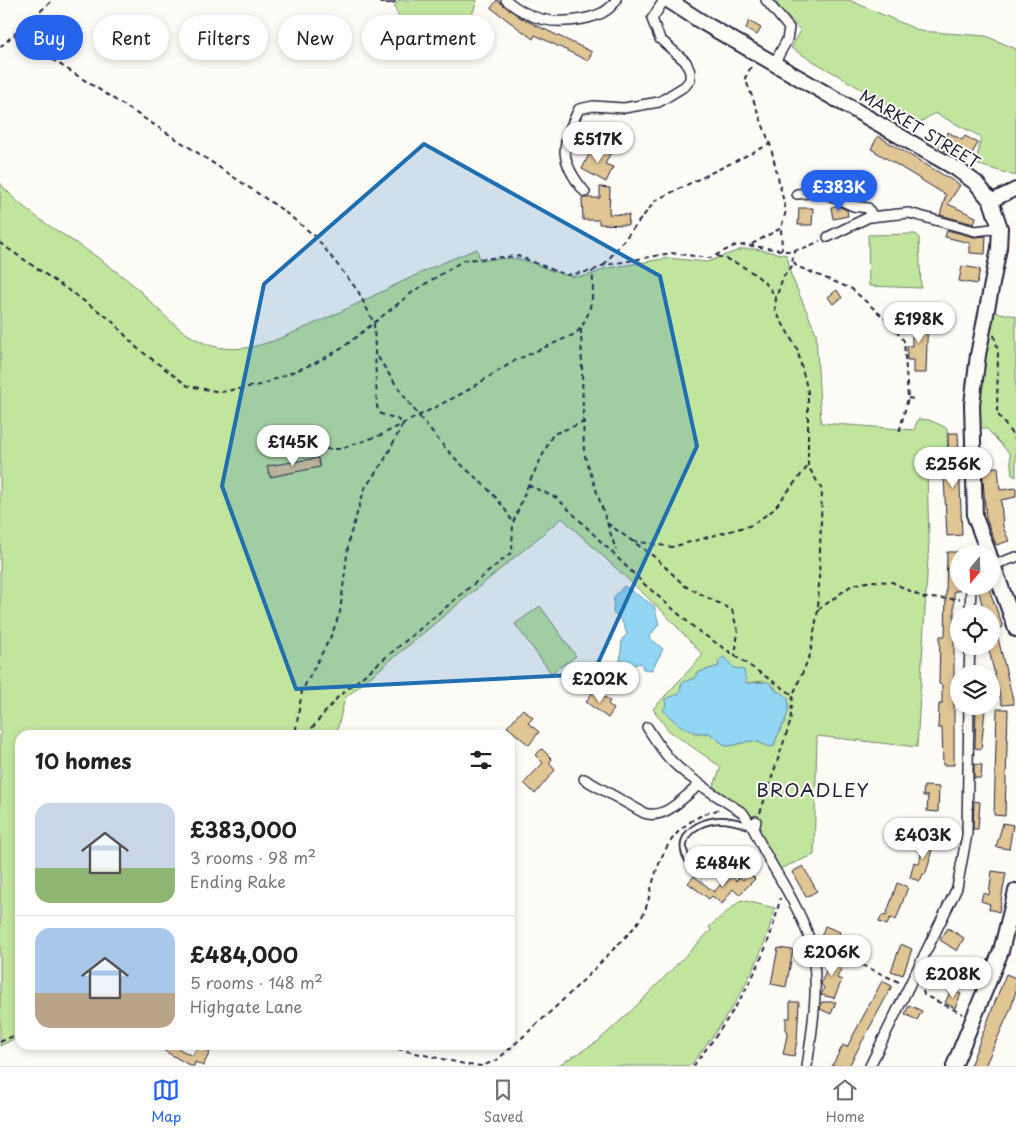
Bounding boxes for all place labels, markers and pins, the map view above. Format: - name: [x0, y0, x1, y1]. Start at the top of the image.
- pin: £517K: [563, 121, 633, 164]
- pin: £383K: [804, 170, 874, 212]
- pin: £198K: [884, 302, 954, 344]
- pin: £145K: [258, 424, 328, 467]
- pin: £256K: [918, 446, 988, 489]
- pin: £202K: [565, 662, 635, 704]
- pin: £403K: [888, 818, 958, 860]
- pin: £484K: [688, 846, 758, 888]
- pin: £206K: [797, 934, 867, 977]
- pin: £208K: [918, 956, 988, 999]

